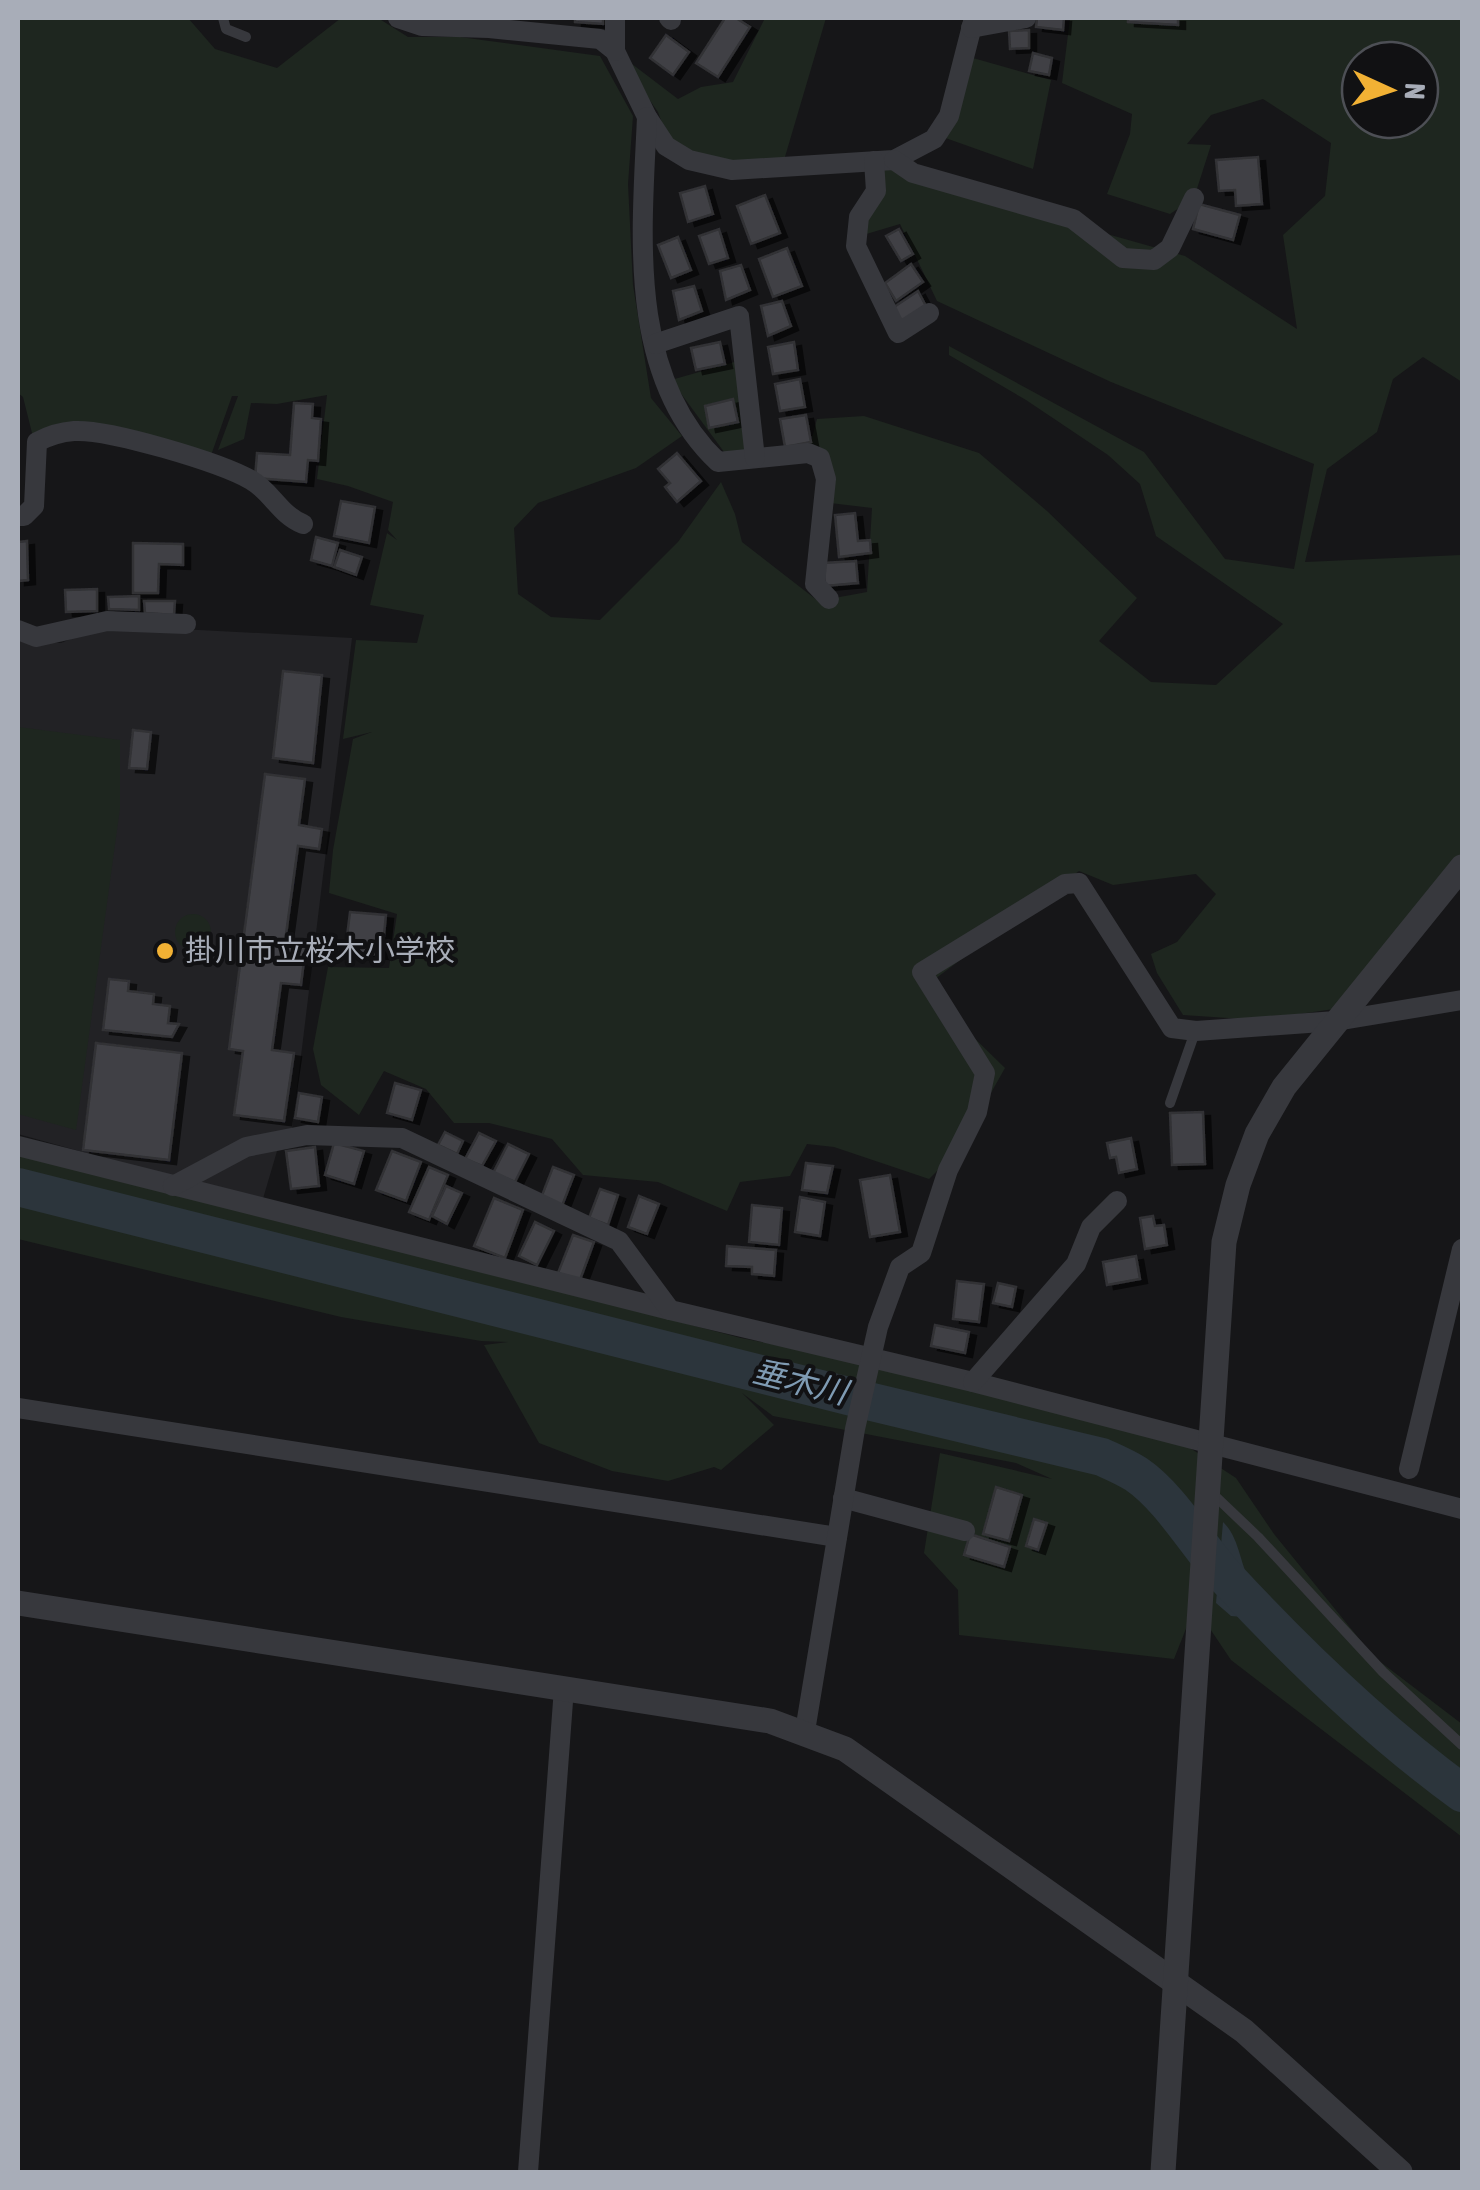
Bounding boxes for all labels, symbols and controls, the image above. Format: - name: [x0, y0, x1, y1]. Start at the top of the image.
- north arrow: [1340, 40, 1440, 140]
- text: N: [1399, 82, 1431, 100]
- place label: 掛川市立桜木小学校: [185, 933, 455, 967]
- marker: 掛川市立桜木小学校: [154, 940, 176, 962]
- water label: 垂木川: [749, 1352, 854, 1412]

